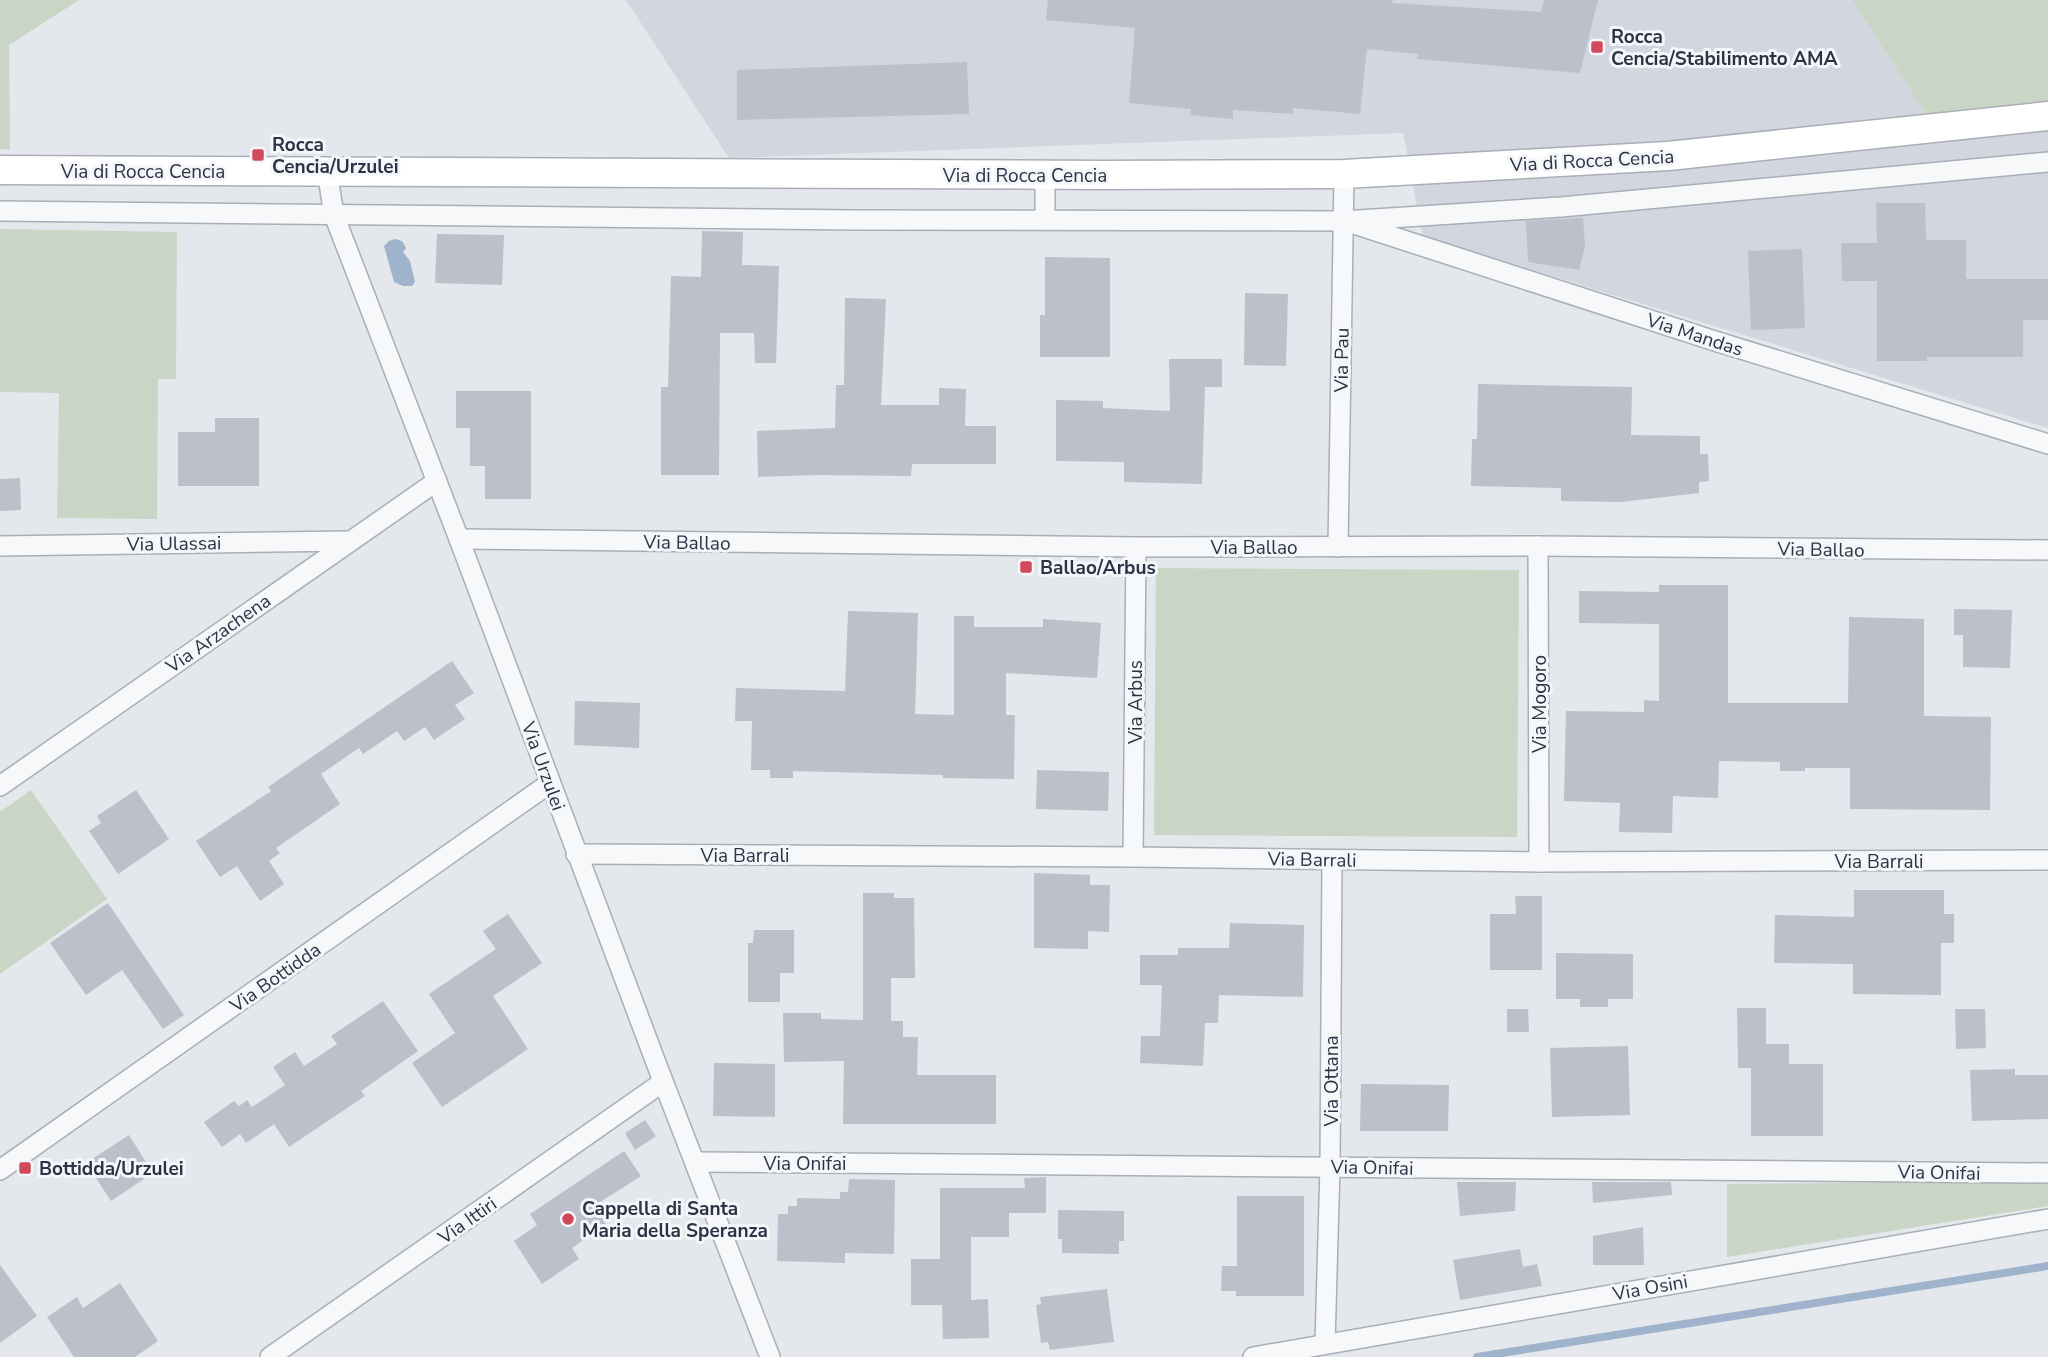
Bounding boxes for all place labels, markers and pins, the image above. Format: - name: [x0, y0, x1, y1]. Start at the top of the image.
- place label: Rocca Cencia/Stabilimento AMA: [1611, 24, 1839, 72]
- marker: Rocca Cencia/Stabilimento AMA: [1589, 39, 1605, 55]
- place label: Rocca Cencia/Urzulei: [272, 132, 398, 180]
- marker: Rocca Cencia/Urzulei: [250, 147, 266, 163]
- place label: Ballao/Arbus: [1040, 555, 1156, 581]
- marker: Ballao/Arbus: [1018, 559, 1034, 575]
- place label: Bottidda/Urzulei: [39, 1156, 184, 1182]
- marker: Bottidda/Urzulei: [17, 1160, 33, 1176]
- place label: Cappella di Santa Maria della Speranza: [582, 1196, 768, 1244]
- marker: Cappella di Santa Maria della Speranza: [560, 1211, 576, 1227]

